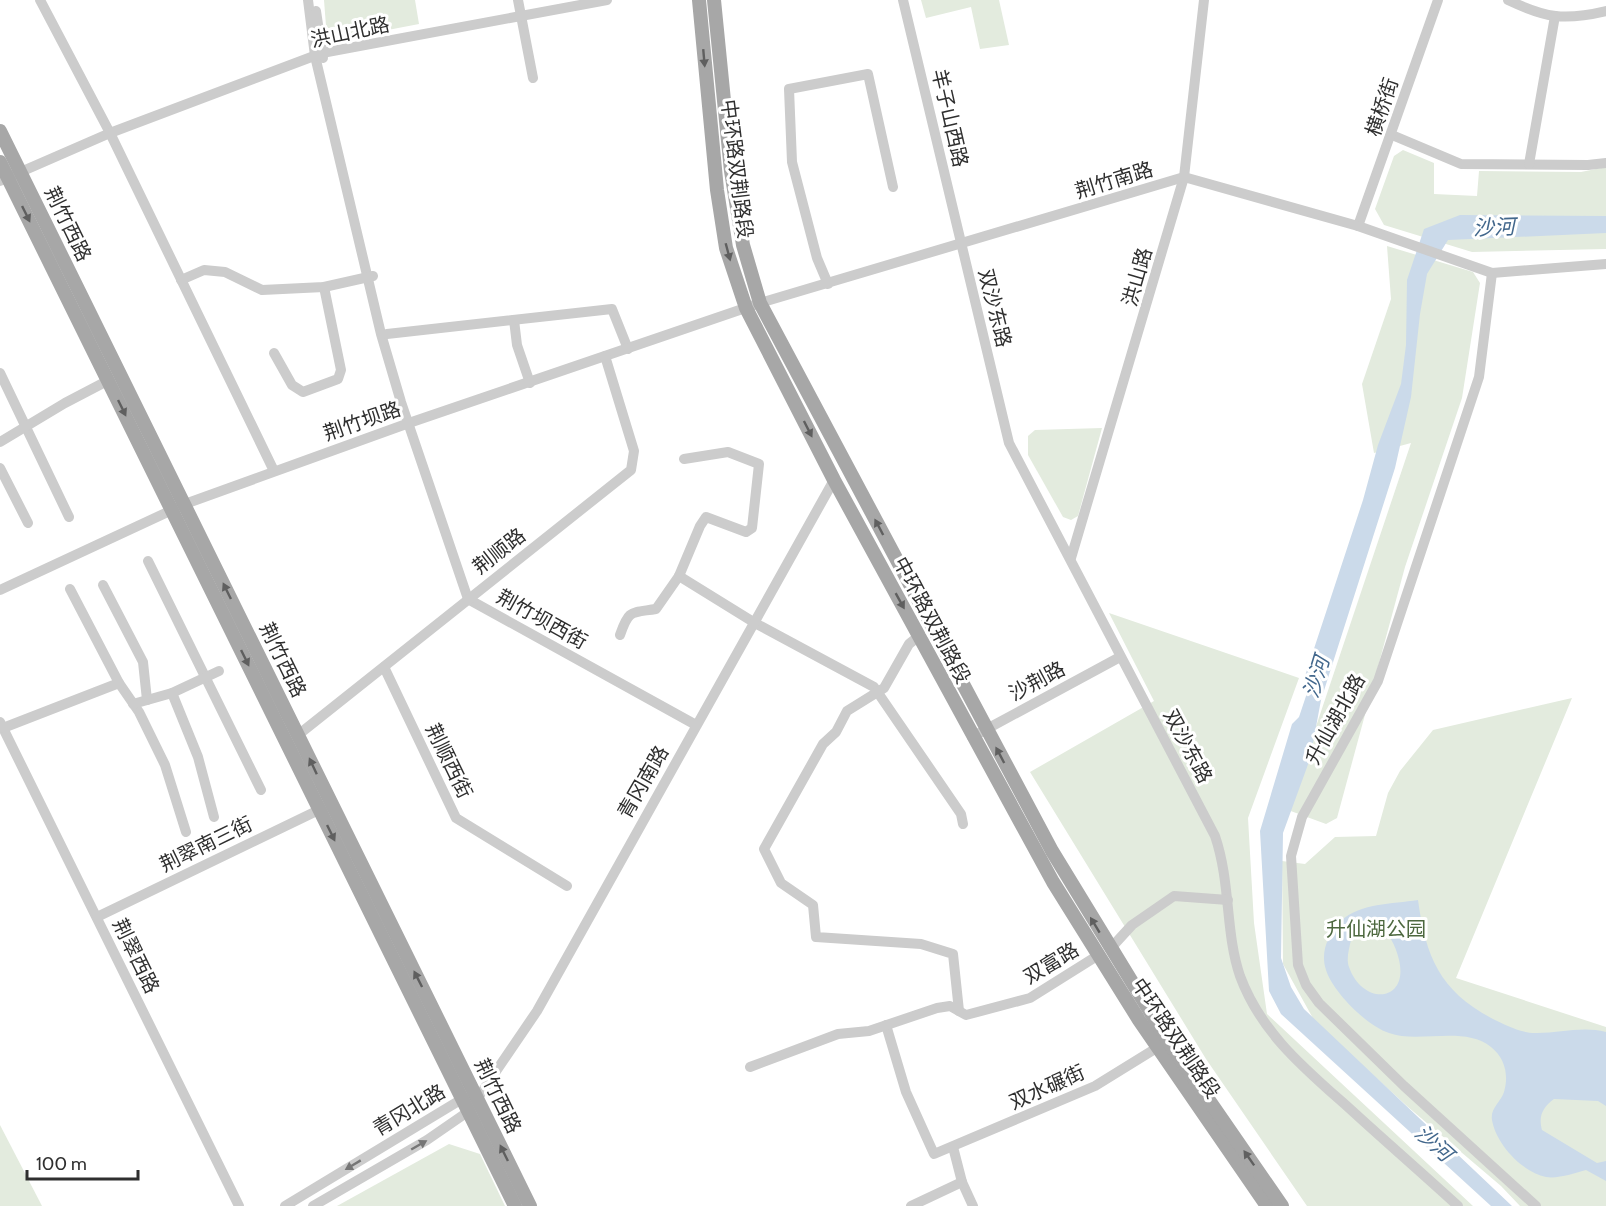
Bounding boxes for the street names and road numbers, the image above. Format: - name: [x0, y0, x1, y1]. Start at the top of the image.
- street label: 洪山北路: [308, 12, 392, 52]
- street label: 羊子山西路: [927, 67, 973, 169]
- street label: 横桥街: [1361, 75, 1403, 139]
- street label: 中环路双荆路段: [717, 98, 757, 240]
- street label: 荆竹南路: [1072, 157, 1156, 203]
- street label: 荆竹西路: [40, 183, 96, 265]
- street label: 洪山路: [1117, 245, 1157, 309]
- street label: 双沙东路: [974, 266, 1016, 350]
- street label: 荆竹坝路: [320, 397, 404, 445]
- street label: 荆顺路: [468, 523, 530, 579]
- street label: 中环路双荆路段: [889, 553, 975, 687]
- street label: 荆竹坝西街: [492, 584, 592, 654]
- street label: 荆竹西路: [255, 619, 311, 701]
- street label: 沙荆路: [1005, 656, 1069, 706]
- street label: 升仙湖北路: [1300, 669, 1370, 769]
- street label: 双沙东路: [1159, 705, 1217, 787]
- street label: 荆顺西街: [421, 720, 477, 802]
- street label: 青冈南路: [613, 741, 673, 823]
- street label: 荆翠南三街: [156, 811, 256, 877]
- street label: 荆翠西路: [108, 915, 164, 997]
- street label: 双富路: [1019, 937, 1083, 989]
- street label: 中环路双荆路段: [1127, 973, 1225, 1103]
- street label: 荆竹西路: [470, 1055, 526, 1137]
- street label: 双水碾街: [1006, 1060, 1088, 1114]
- street label: 青冈北路: [369, 1079, 449, 1141]

